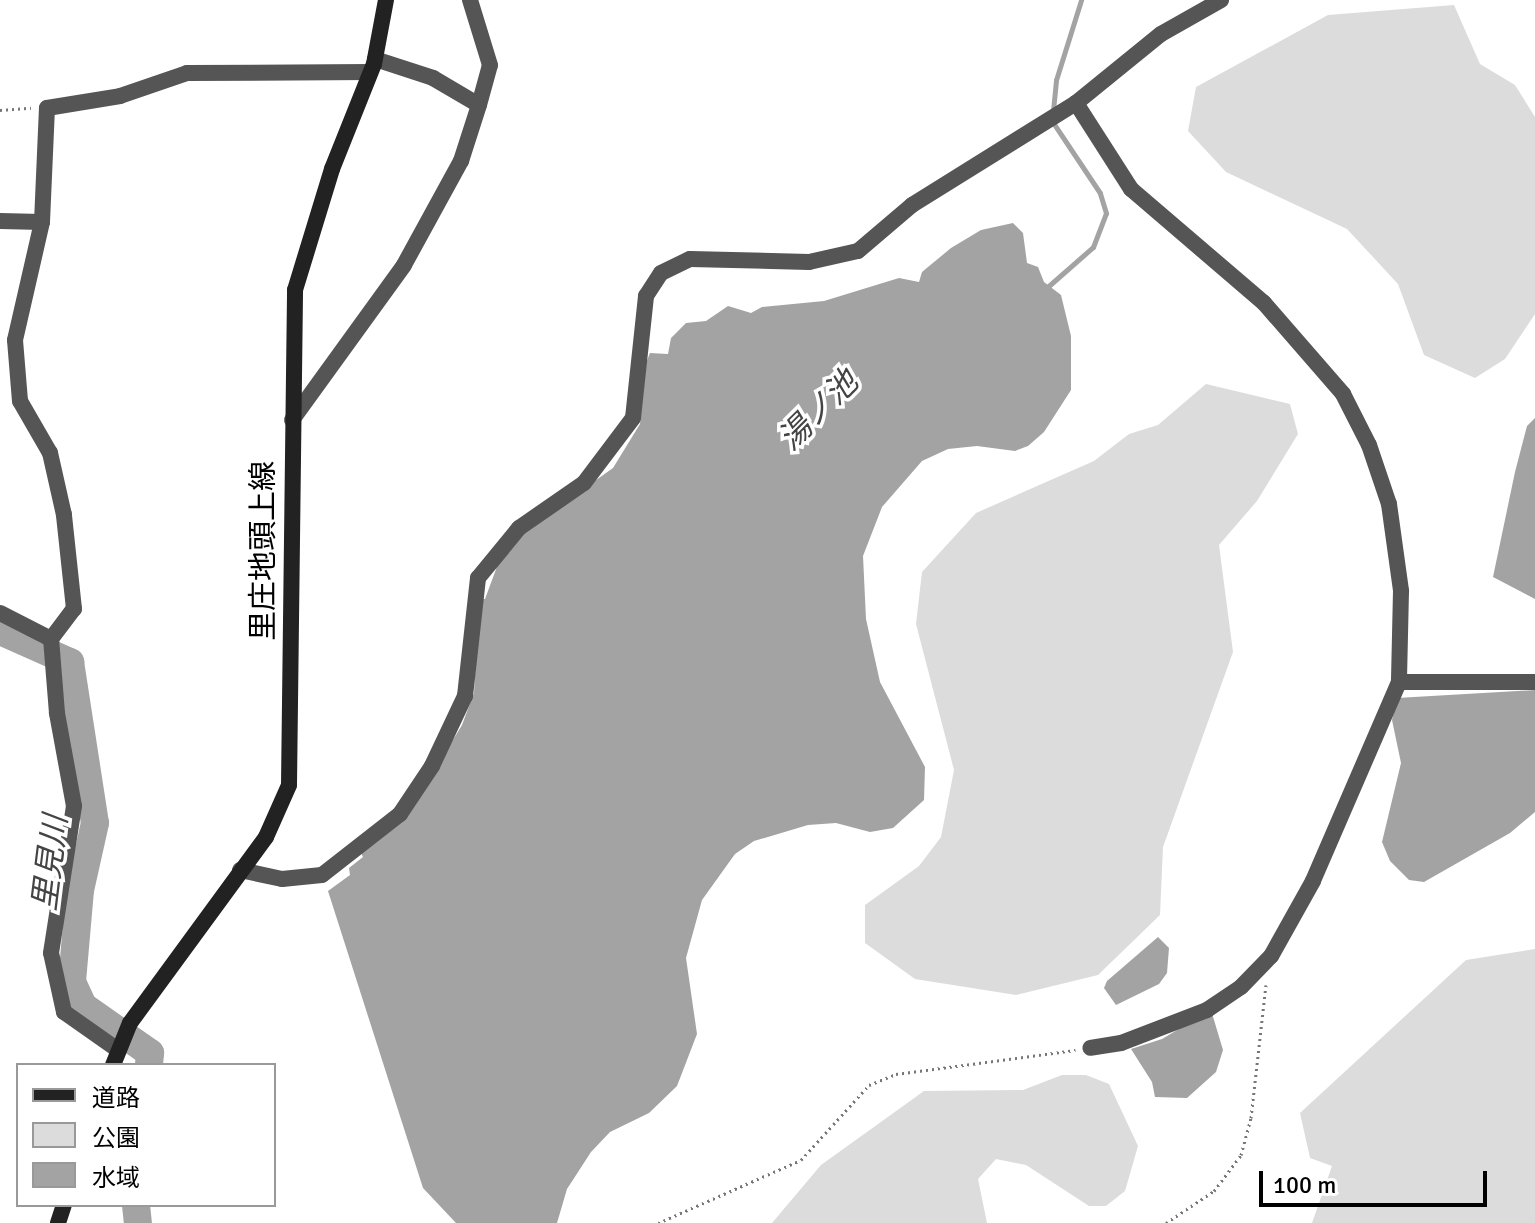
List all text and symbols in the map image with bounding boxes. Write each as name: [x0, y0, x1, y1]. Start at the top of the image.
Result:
water label: 湯ノ池: [771, 363, 867, 459]
street label: 里庄地頭上線: [246, 461, 282, 641]
water label: 里見川: [26, 813, 76, 913]
legend: [16, 1063, 276, 1207]
text: 道路: [92, 1083, 140, 1113]
text: 公園: [92, 1123, 140, 1153]
scale bar: [1263, 1155, 1491, 1205]
text: 水域: [92, 1163, 140, 1193]
text: 100 m: [1273, 1170, 1336, 1200]

